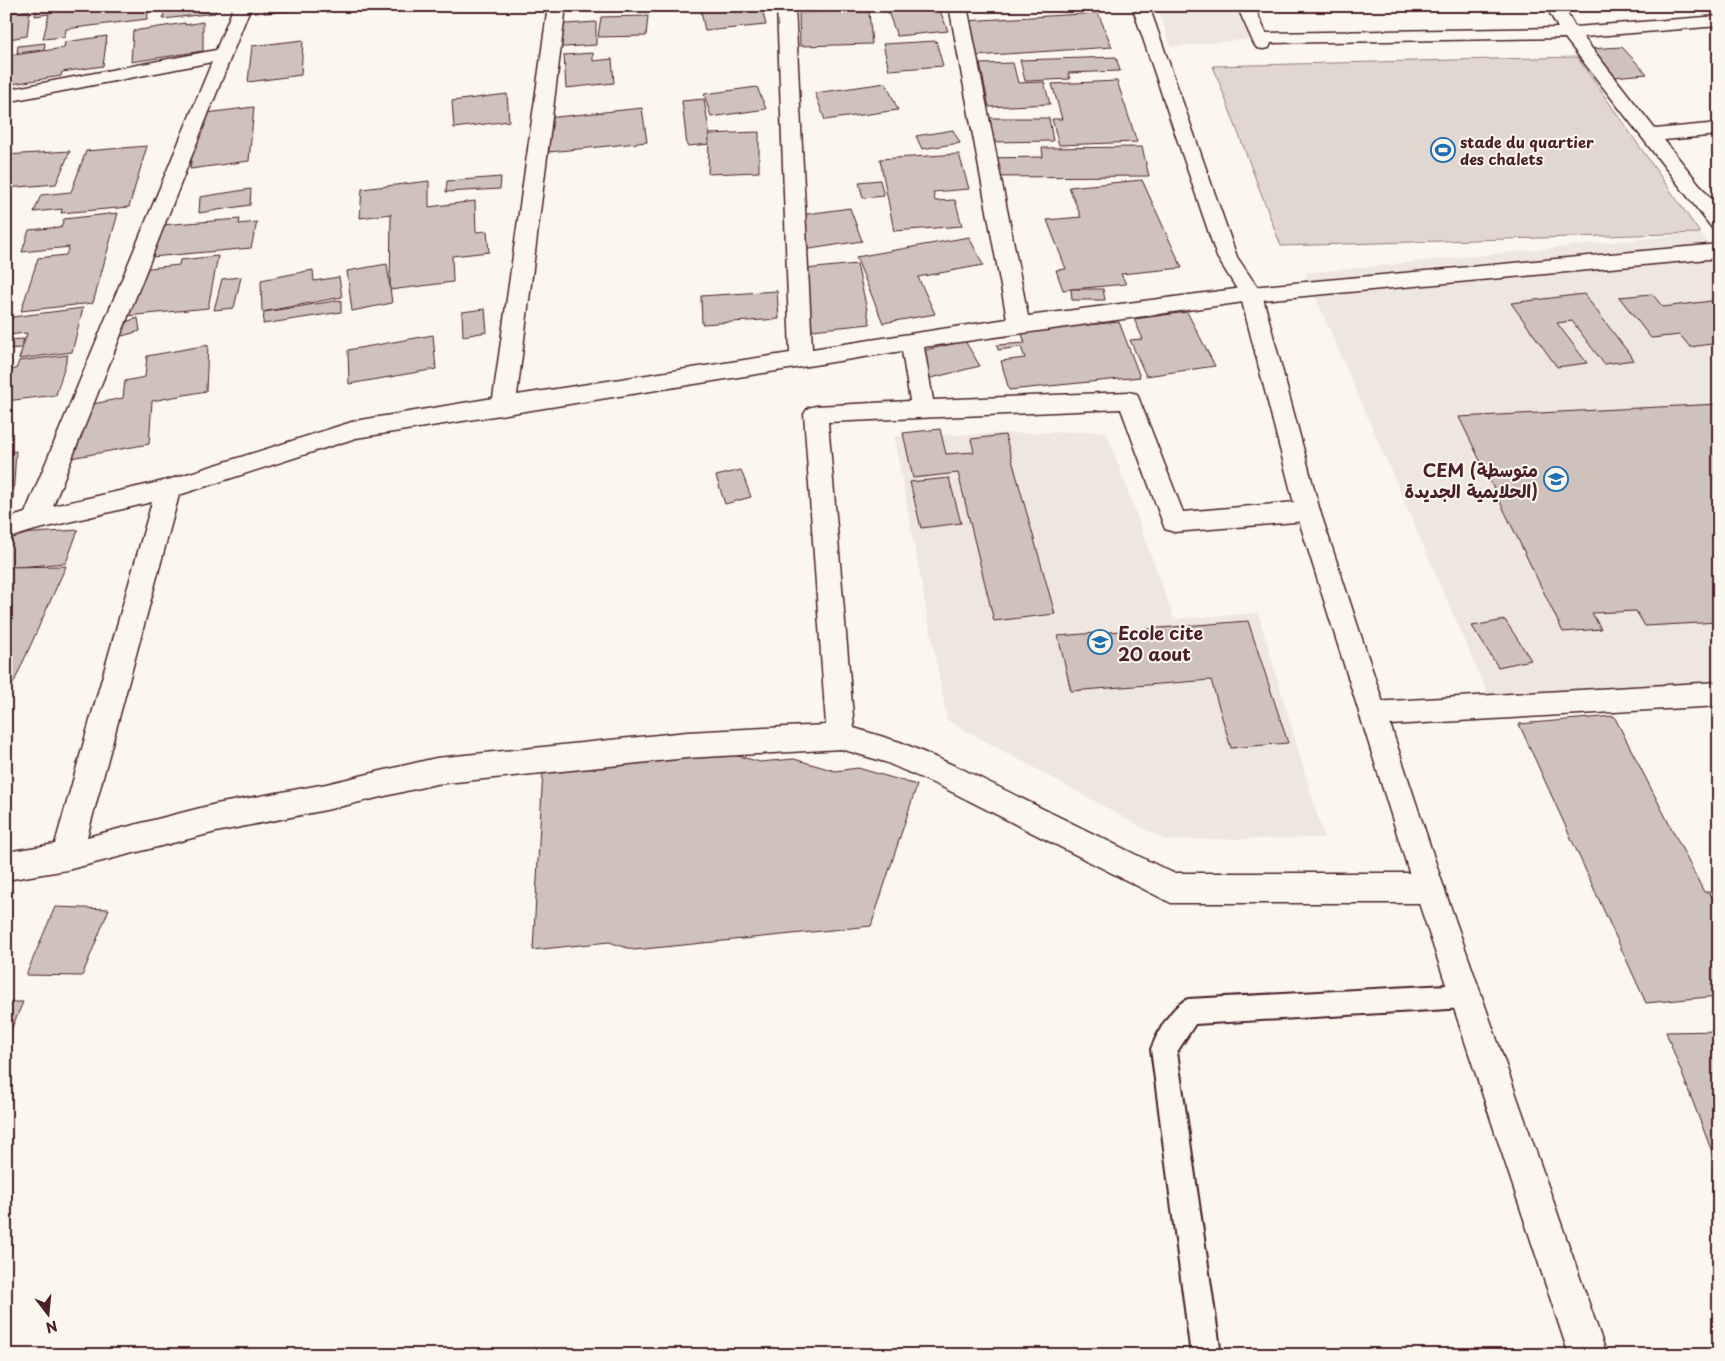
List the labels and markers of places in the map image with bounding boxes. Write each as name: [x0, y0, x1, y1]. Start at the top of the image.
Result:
place label: stade du quartier des chalets: [1460, 130, 1594, 170]
sports icon: stade du quartier des chalets: [1430, 137, 1456, 163]
place label: CEM (متوسطة الحلايمية الجديدة): [1405, 456, 1538, 504]
school or university icon: CEM (متوسطة الحلايمية الجديدة): [1543, 466, 1569, 492]
place label: Ecole cite 20 aout: [1118, 619, 1204, 667]
school or university icon: Ecole cite 20 aout: [1087, 629, 1113, 655]

